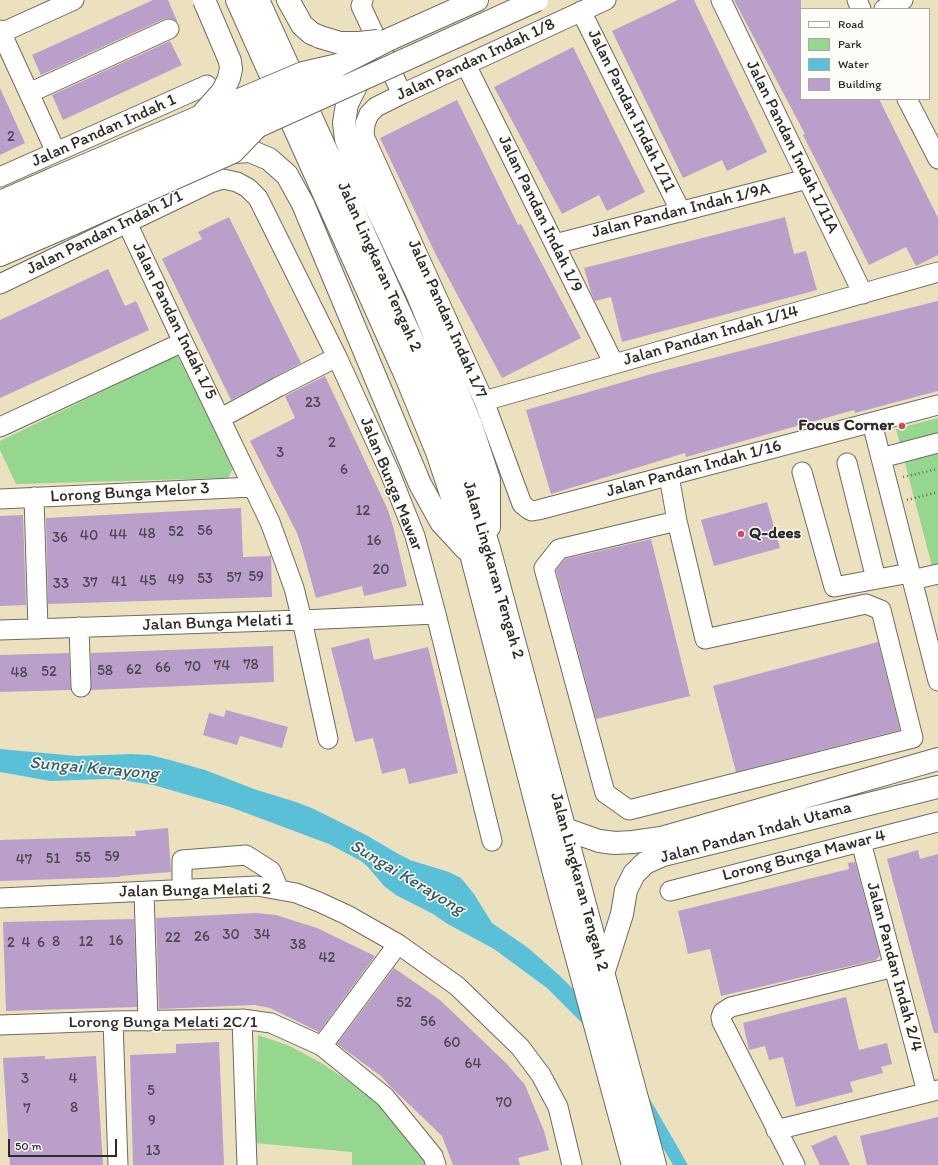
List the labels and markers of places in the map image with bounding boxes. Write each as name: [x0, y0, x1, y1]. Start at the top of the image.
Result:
place label: Focus Corner: [798, 416, 894, 436]
marker: Focus Corner: [897, 421, 907, 431]
place label: Q-dees: [749, 524, 801, 544]
marker: Q-dees: [736, 529, 746, 539]

